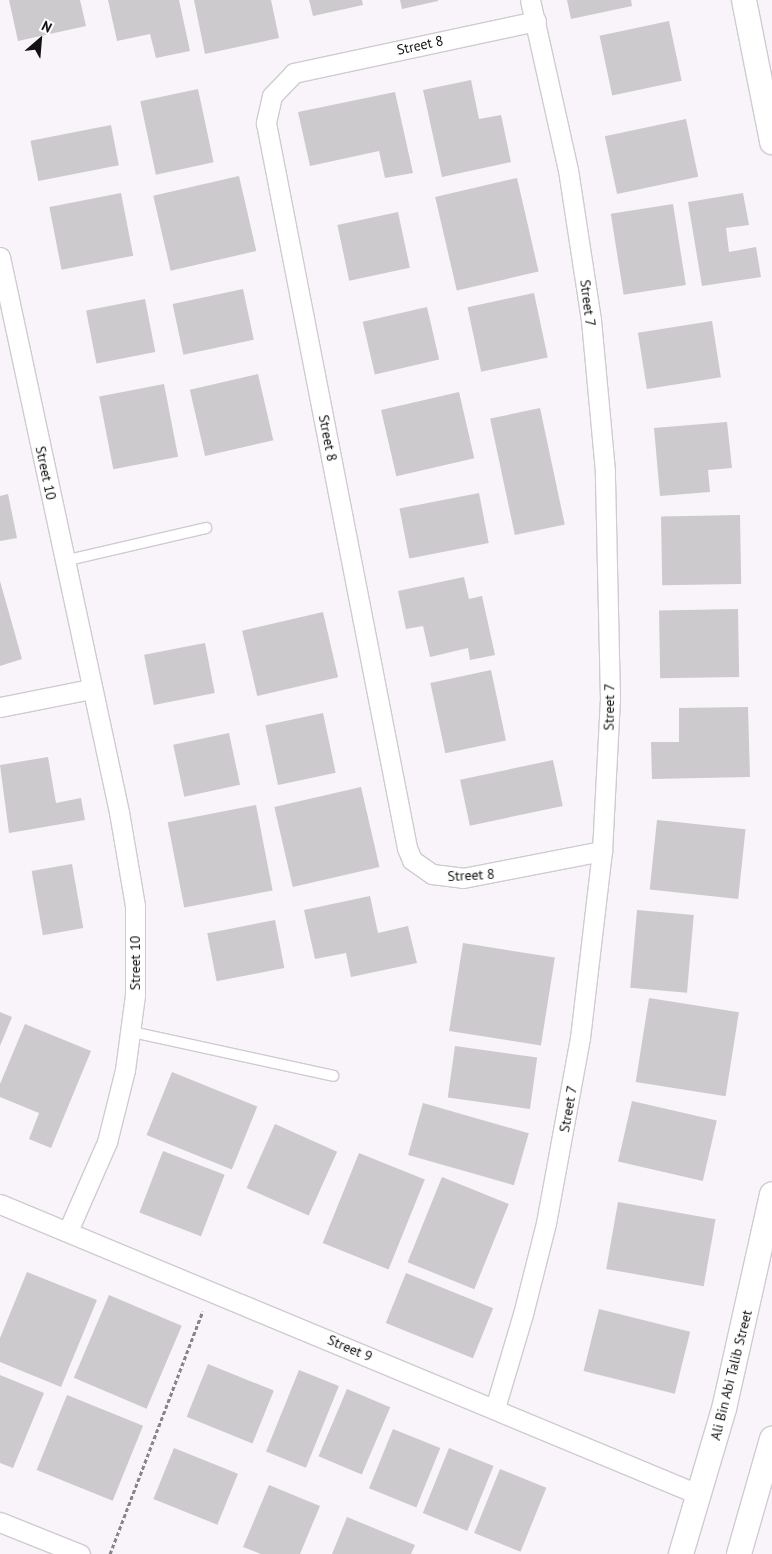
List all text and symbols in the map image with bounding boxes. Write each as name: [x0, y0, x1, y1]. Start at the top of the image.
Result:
north arrow: [15, 15, 65, 65]
text: N: [39, 17, 55, 37]
street label: Street 8: [395, 32, 445, 58]
street label: Street 7: [577, 279, 599, 327]
street label: Street 8: [315, 413, 341, 463]
street label: Street 10: [32, 444, 60, 502]
street label: Street 7: [600, 683, 618, 731]
street label: Street 8: [447, 865, 495, 885]
street label: Street 10: [127, 936, 143, 990]
street label: Street 7: [556, 1084, 580, 1134]
street label: Ali Bin Abi Talib Street: [707, 1308, 755, 1442]
street label: Street 9: [325, 1331, 375, 1365]

